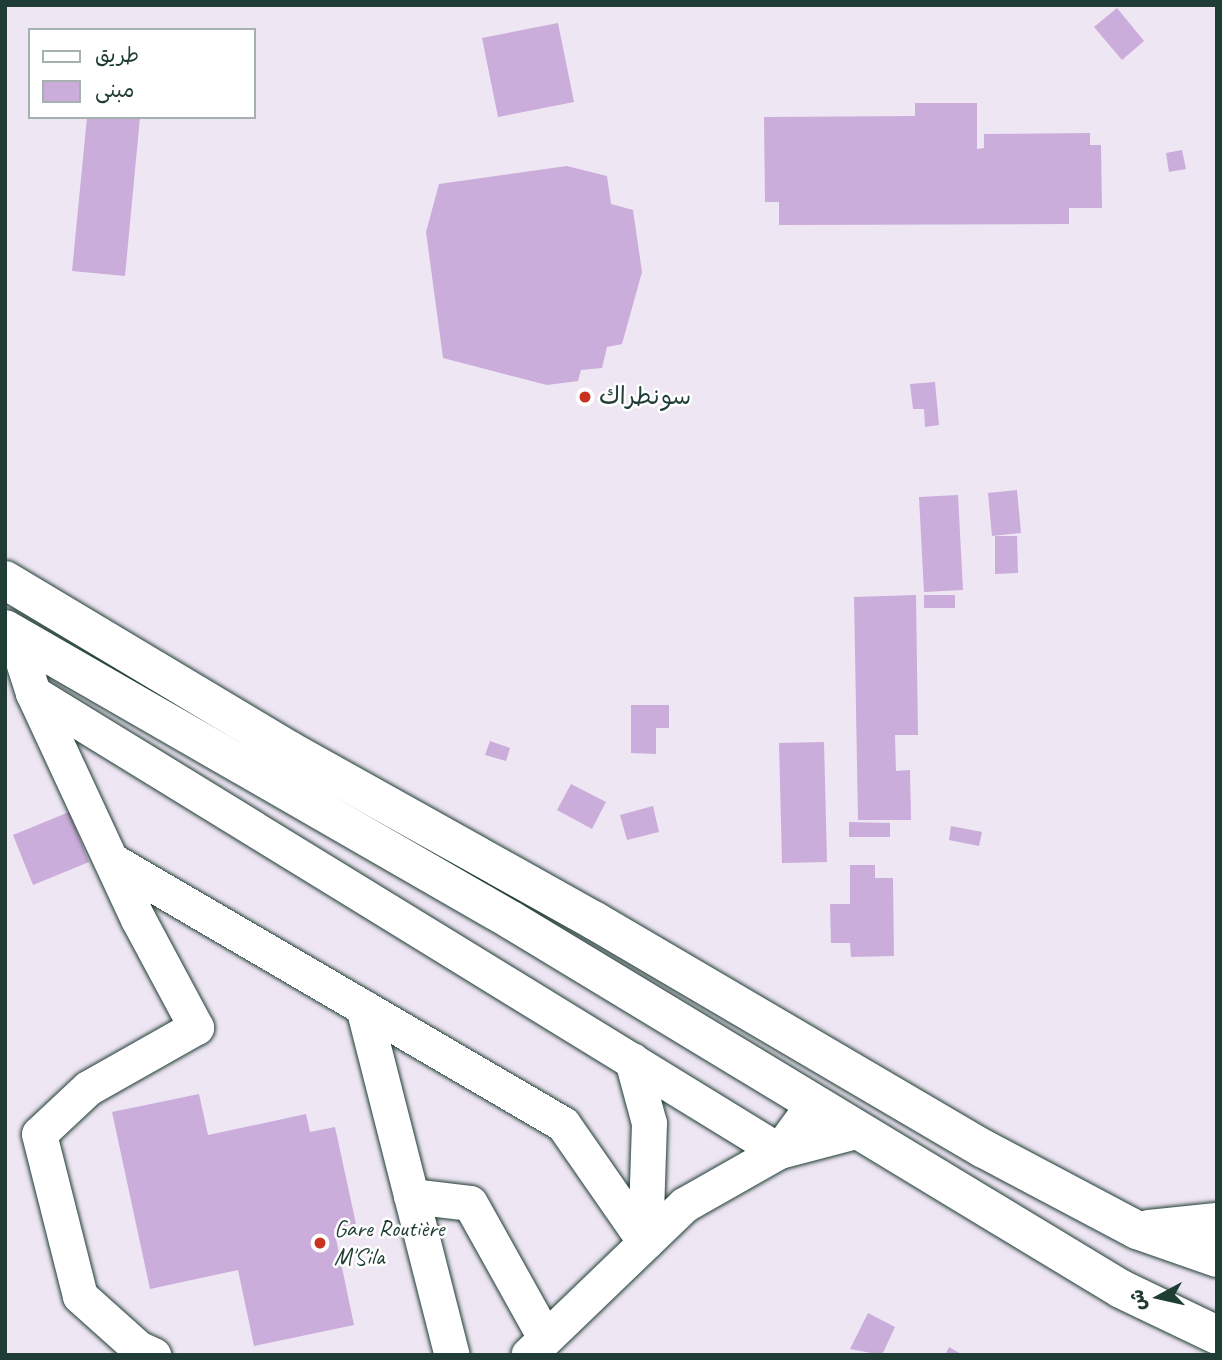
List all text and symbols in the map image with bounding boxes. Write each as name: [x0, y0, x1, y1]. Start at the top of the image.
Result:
legend: [28, 28, 256, 119]
text: طريق: [95, 42, 139, 68]
text: مبنى: [95, 77, 134, 103]
place label: سونطراك: [599, 383, 691, 411]
marker: سونطراك: [577, 389, 593, 405]
place label: Gare Routière M'Sila: [334, 1215, 445, 1271]
marker: Gare Routière M'Sila: [312, 1235, 328, 1251]
north arrow: [1124, 1262, 1194, 1332]
text: ش: [1125, 1288, 1152, 1312]

